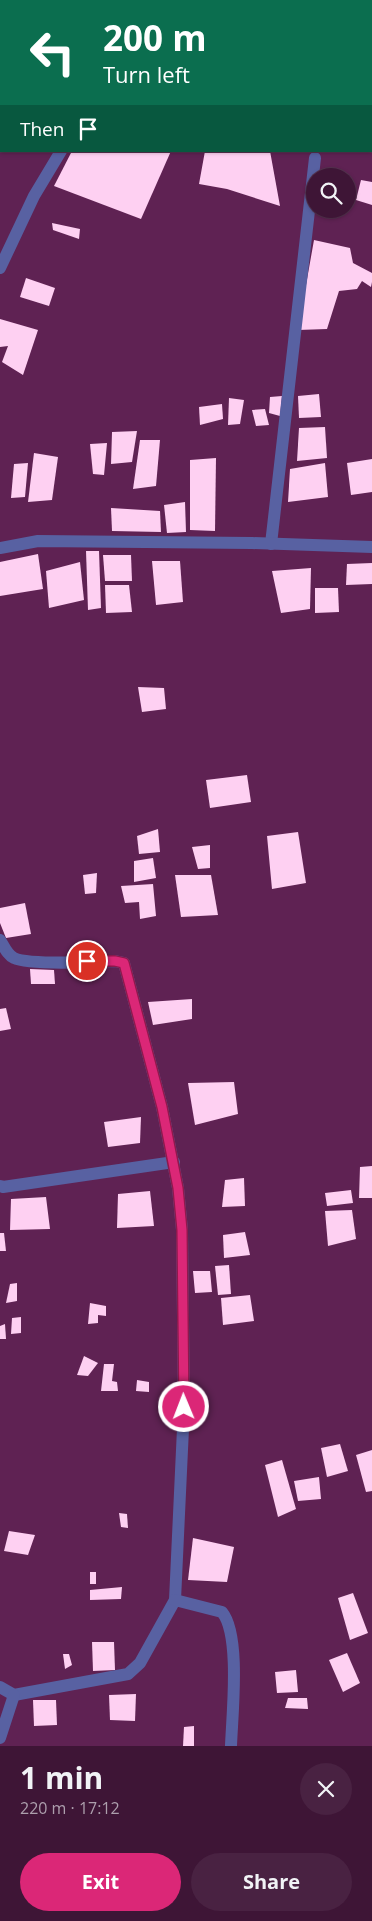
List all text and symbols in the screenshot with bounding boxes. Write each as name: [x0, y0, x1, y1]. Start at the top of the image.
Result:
text: 200 m: [103, 14, 207, 61]
icon: left: [20, 20, 85, 85]
text: Turn left: [103, 59, 190, 89]
icon: arrive: [74, 115, 102, 143]
text: Then: [20, 116, 64, 142]
map controls: [306, 168, 356, 218]
button: search: [306, 168, 356, 218]
pin: [66, 940, 108, 982]
icon: arrive: [73, 947, 101, 975]
position arrow: [157, 1380, 209, 1432]
text: 1 min: [20, 1757, 103, 1798]
button: close: [300, 1763, 352, 1815]
text: 220 m · 17:12: [20, 1797, 120, 1819]
button: Exit: [20, 1853, 181, 1911]
button: Share: [191, 1853, 352, 1911]

